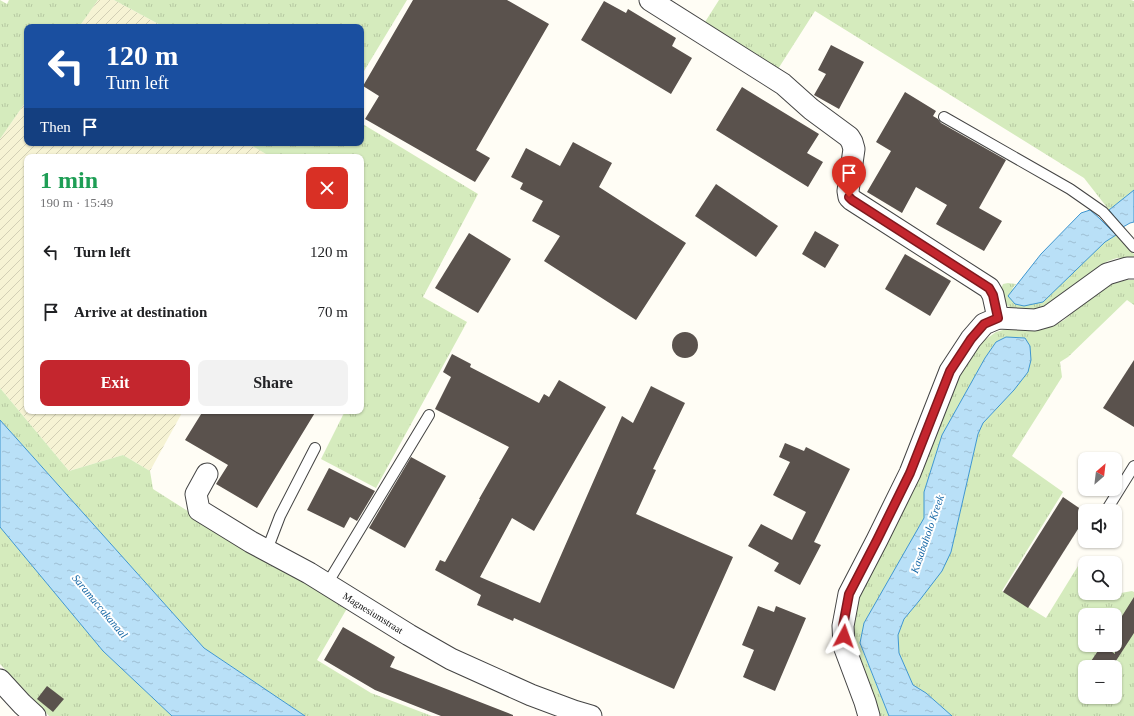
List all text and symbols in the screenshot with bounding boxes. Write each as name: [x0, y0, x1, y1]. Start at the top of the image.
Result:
icon: left: [40, 40, 92, 92]
text: 120 m: [106, 40, 178, 71]
text: Turn left: [106, 73, 169, 93]
icon: arrive: [79, 116, 101, 138]
text: Then: [40, 119, 71, 135]
pin: [832, 156, 866, 197]
icon: arrive: [838, 162, 860, 184]
text: 1 min: [40, 167, 98, 193]
button: close: [306, 167, 348, 209]
text: 190 m · 15:49: [40, 195, 113, 210]
icon: left: [40, 241, 62, 263]
text: Turn left: [74, 244, 131, 260]
text: 120 m: [310, 244, 348, 260]
icon: arrive: [40, 301, 62, 323]
text: Arrive at destination: [74, 304, 207, 320]
text: 70 m: [318, 304, 348, 320]
button: Exit: [40, 360, 190, 406]
button: Share: [198, 360, 348, 406]
north arrow: [1078, 452, 1122, 496]
map controls: [1078, 452, 1122, 704]
water label: Kasabaholo Kreek: [908, 492, 946, 576]
button: sound: [1078, 504, 1122, 548]
button: search: [1078, 556, 1122, 600]
water label: Saramaccakanaal: [70, 572, 130, 640]
street label: Magnesiumstraat: [341, 590, 405, 636]
button: +: [1078, 608, 1122, 652]
position arrow: [823, 615, 865, 657]
button: −: [1078, 660, 1122, 704]

